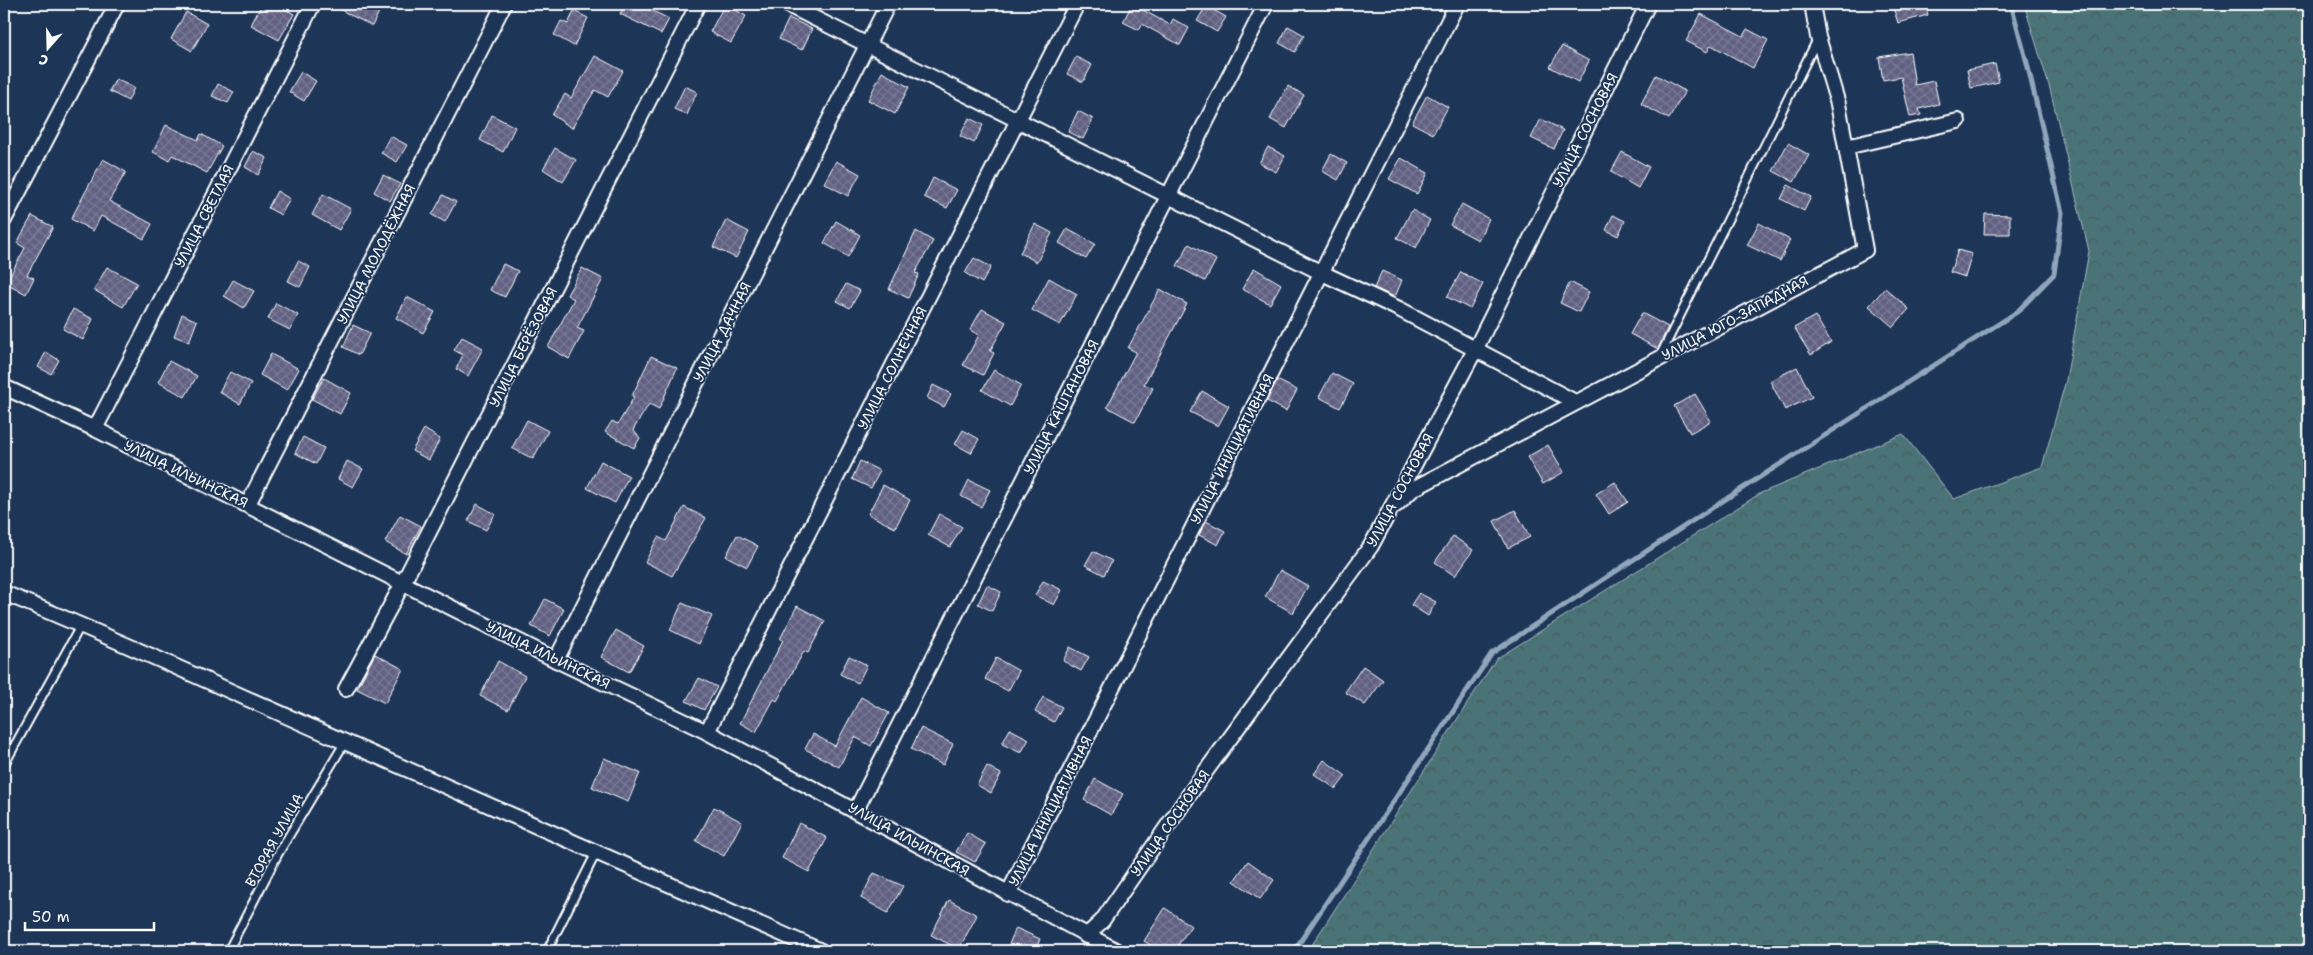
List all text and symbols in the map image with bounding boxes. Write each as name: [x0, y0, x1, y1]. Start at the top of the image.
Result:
north arrow: [22, 22, 72, 72]
text: С: [36, 50, 51, 70]
street label: УЛИЦА СОСНОВАЯ: [1548, 70, 1622, 190]
street label: УЛИЦА СВЕТЛАЯ: [170, 161, 238, 271]
street label: УЛИЦА МОЛОДЁЖНАЯ: [333, 181, 419, 327]
street label: УЛИЦА ЮГО-ЗАПАДНАЯ: [1659, 272, 1811, 364]
street label: УЛИЦА ДАЧНАЯ: [689, 279, 755, 385]
street label: УЛИЦА БЕРЁЗОВАЯ: [485, 284, 561, 410]
street label: УЛИЦА СОЛНЕЧНАЯ: [853, 303, 931, 433]
street label: УЛИЦА КАШТАНОВАЯ: [1019, 337, 1103, 477]
street label: УЛИЦА ИНИЦИАТИВНАЯ: [1186, 371, 1278, 527]
street label: УЛИЦА СОСНОВАЯ: [1362, 430, 1438, 550]
street label: УЛИЦА ИЛЬИНСКАЯ: [121, 436, 251, 512]
street label: УЛИЦА ИЛЬИНСКАЯ: [483, 617, 613, 693]
street label: УЛИЦА ИНИЦИАТИВНАЯ: [1004, 733, 1096, 889]
street label: УЛИЦА СОСНОВАЯ: [1126, 766, 1214, 880]
street label: ВТОРАЯ УЛИЦА: [241, 790, 307, 890]
street label: УЛИЦА ИЛЬИНСКАЯ: [845, 798, 973, 880]
scale bar: [25, 900, 154, 932]
text: 50 m: [32, 907, 70, 927]

